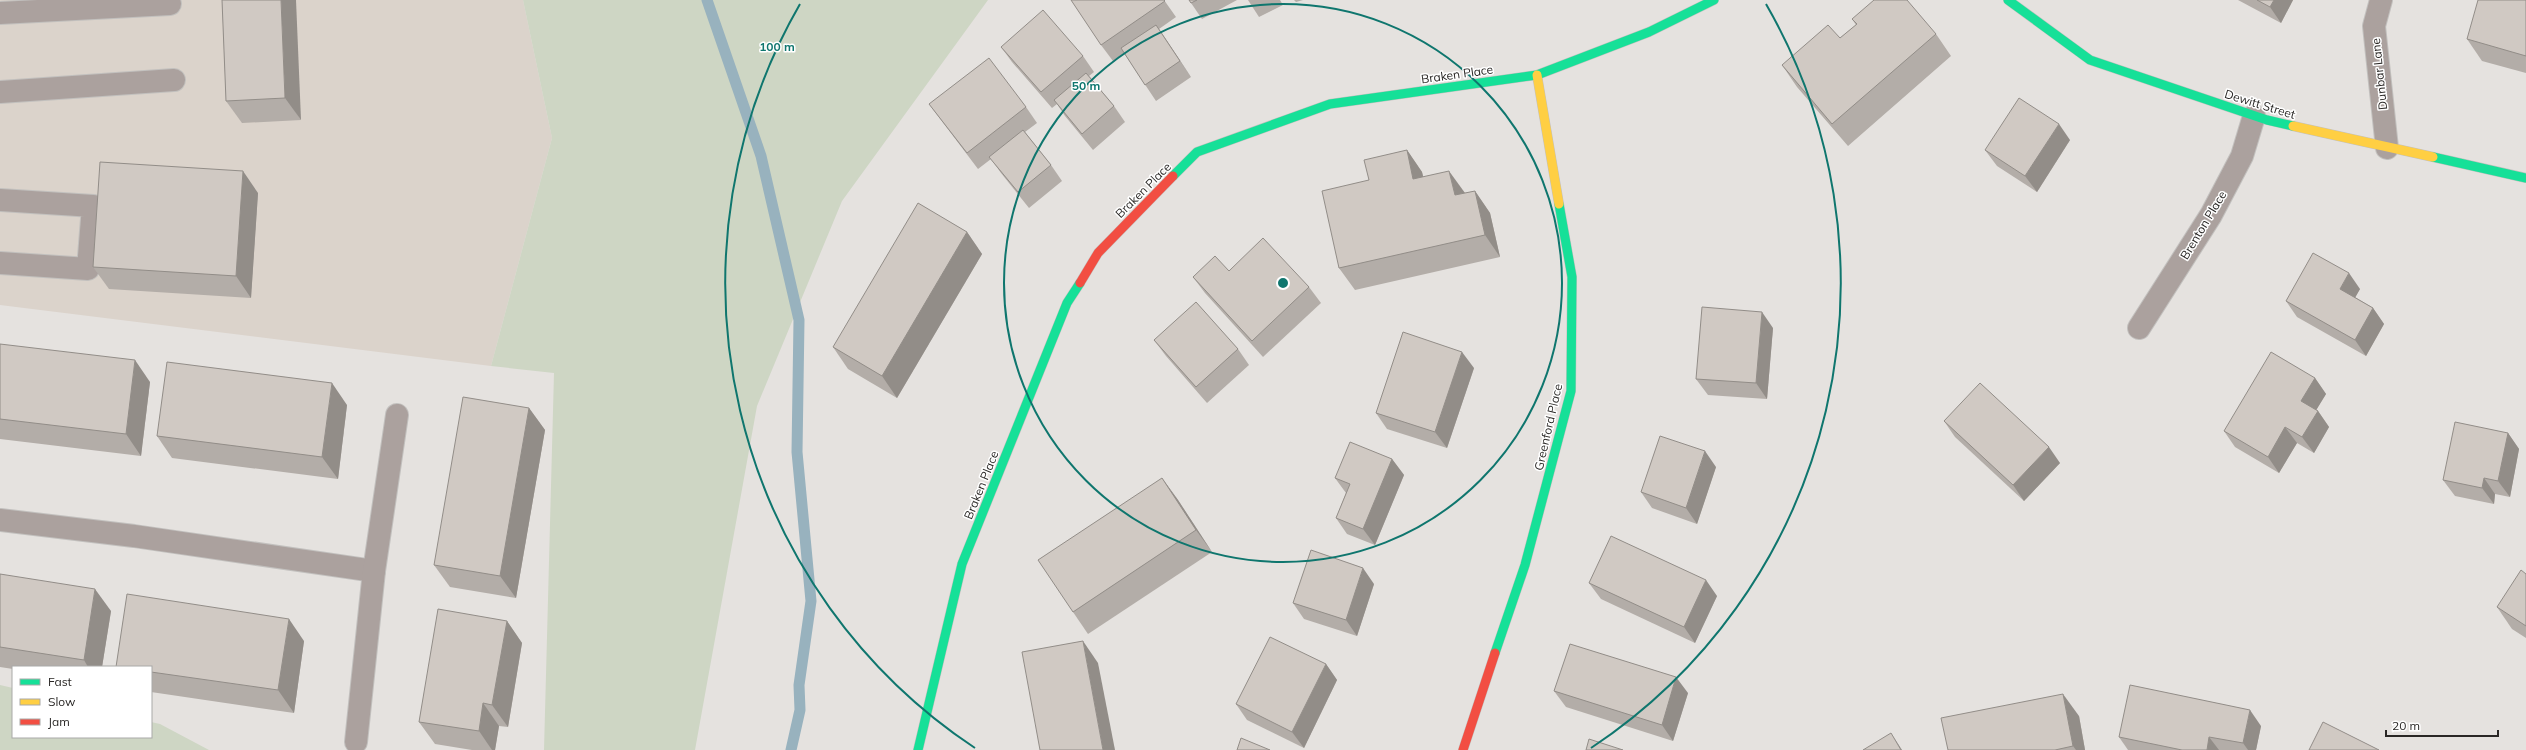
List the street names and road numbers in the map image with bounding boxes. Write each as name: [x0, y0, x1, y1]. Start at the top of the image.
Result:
street label: Dunbar Lane: [2368, 37, 2390, 111]
street label: Braken Place: [1420, 62, 1494, 86]
street label: Dewitt Street: [2223, 86, 2297, 122]
street label: Braken Place: [1112, 159, 1174, 221]
street label: Brenton Place: [2177, 188, 2229, 262]
street label: Greenford Place: [1531, 382, 1565, 472]
street label: Braken Place: [960, 449, 1002, 521]

